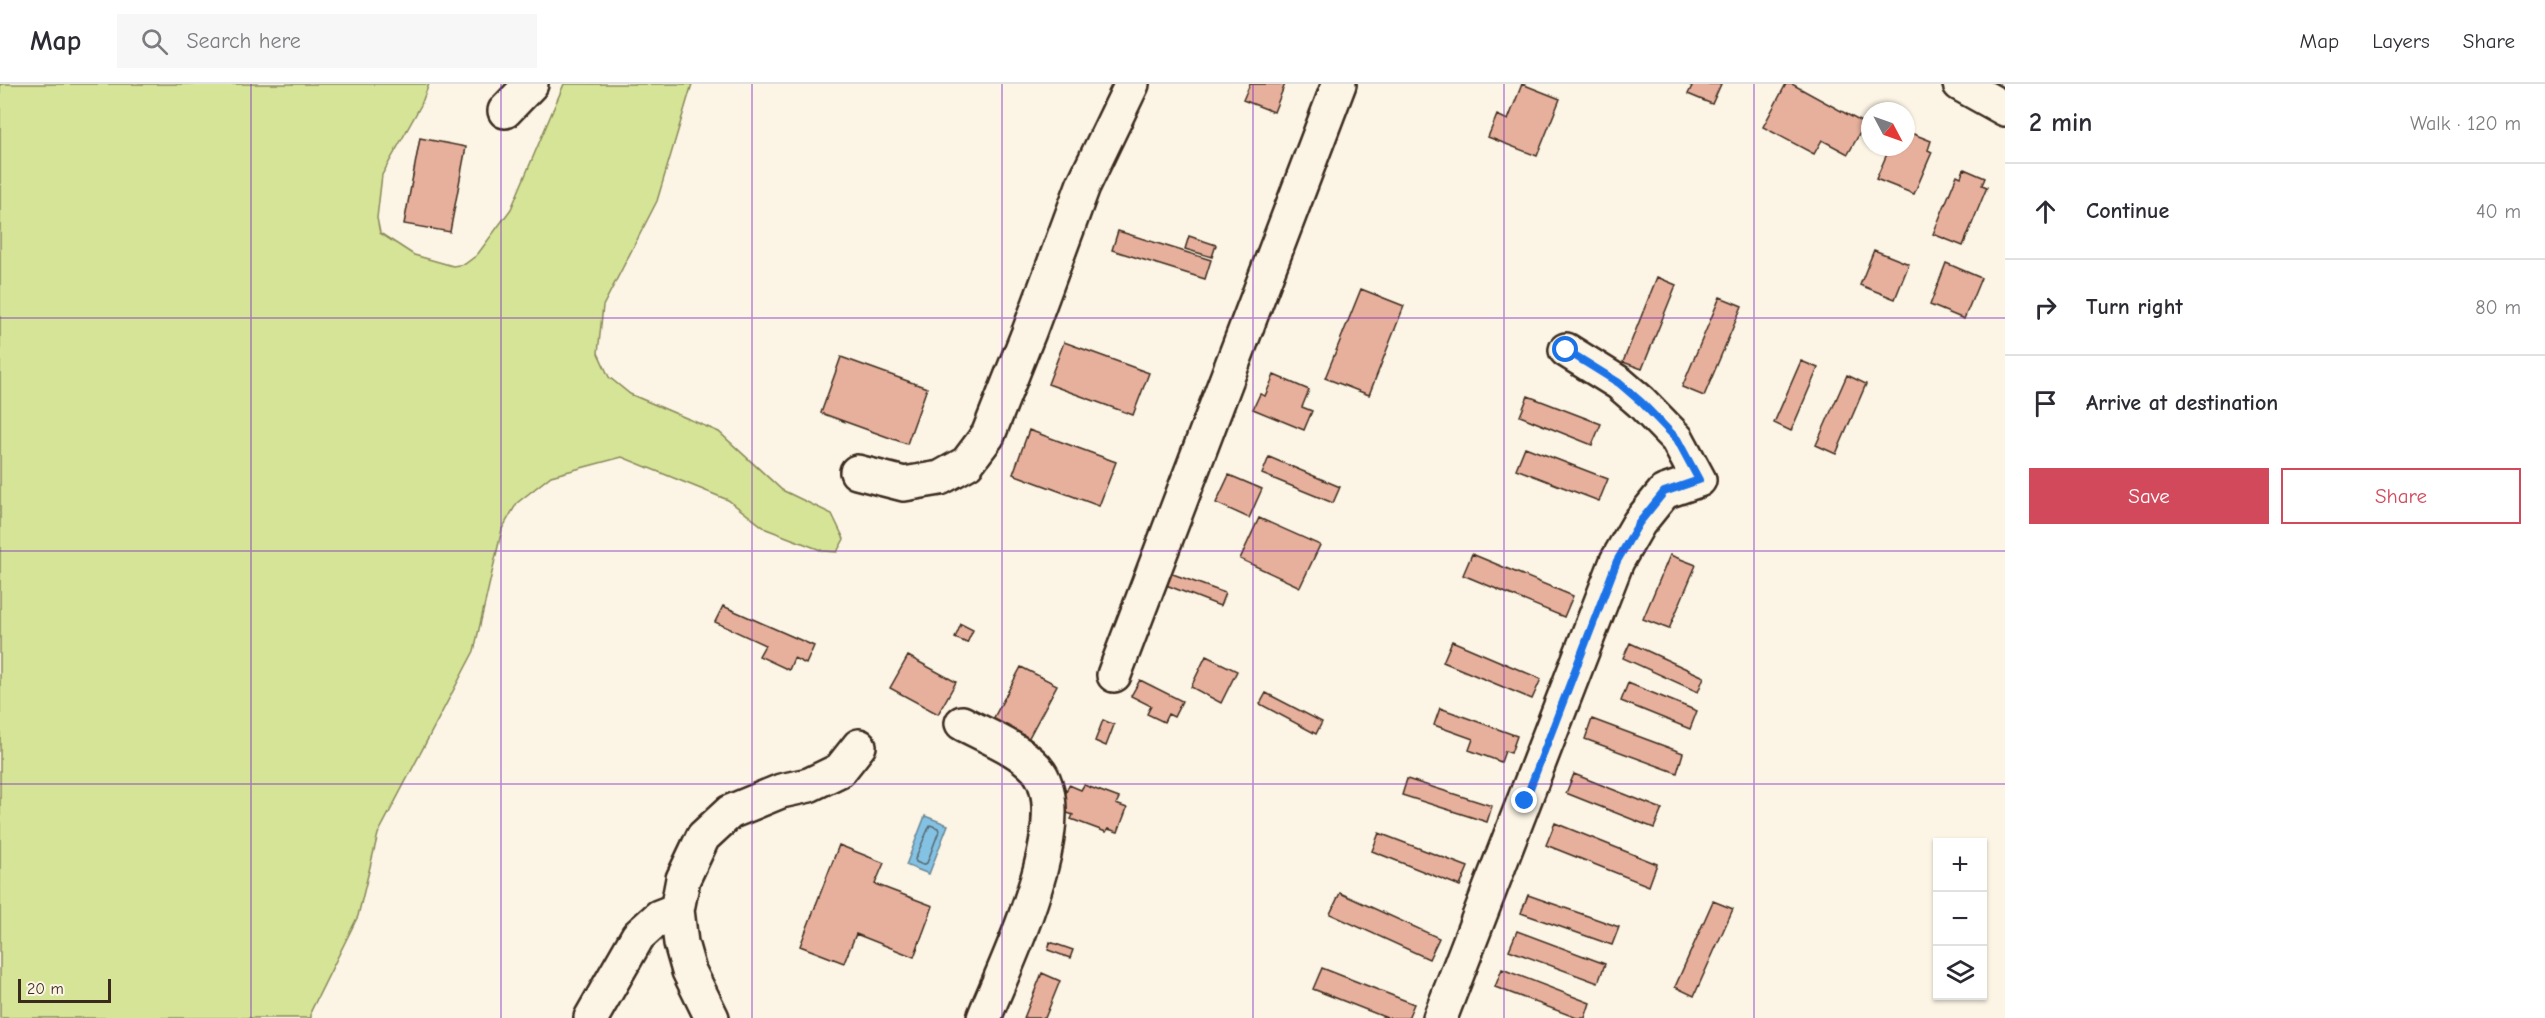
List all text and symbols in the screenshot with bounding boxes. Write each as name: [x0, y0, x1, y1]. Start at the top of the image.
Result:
search box: [117, 14, 537, 68]
text: Map: [30, 25, 81, 57]
icon: search: [138, 25, 171, 58]
text: Search here: [186, 28, 301, 54]
text: Map: [2300, 29, 2339, 53]
text: Layers: [2372, 29, 2430, 53]
text: Share: [2463, 29, 2515, 53]
north arrow: [1861, 102, 1915, 156]
text: 2 min: [2029, 108, 2092, 138]
text: Walk · 120 m: [2410, 112, 2521, 135]
icon: ahead: [2029, 195, 2062, 228]
text: Continue: [2086, 198, 2169, 224]
text: 40 m: [2476, 200, 2521, 223]
icon: right: [2029, 291, 2062, 324]
text: Turn right: [2086, 294, 2183, 320]
text: 80 m: [2475, 296, 2521, 319]
route start: [1552, 336, 1578, 362]
icon: arrive: [2029, 387, 2062, 420]
text: Arrive at destination: [2086, 390, 2278, 416]
button: Save: [2029, 468, 2269, 524]
button: Share: [2281, 468, 2521, 524]
route end: [1511, 787, 1537, 813]
map controls: [1933, 838, 1987, 1000]
button: +: [1933, 838, 1987, 892]
button: −: [1933, 892, 1987, 946]
button: layers: [1933, 946, 1987, 1000]
scale bar: [18, 976, 111, 1004]
text: 20 m: [27, 980, 64, 998]

